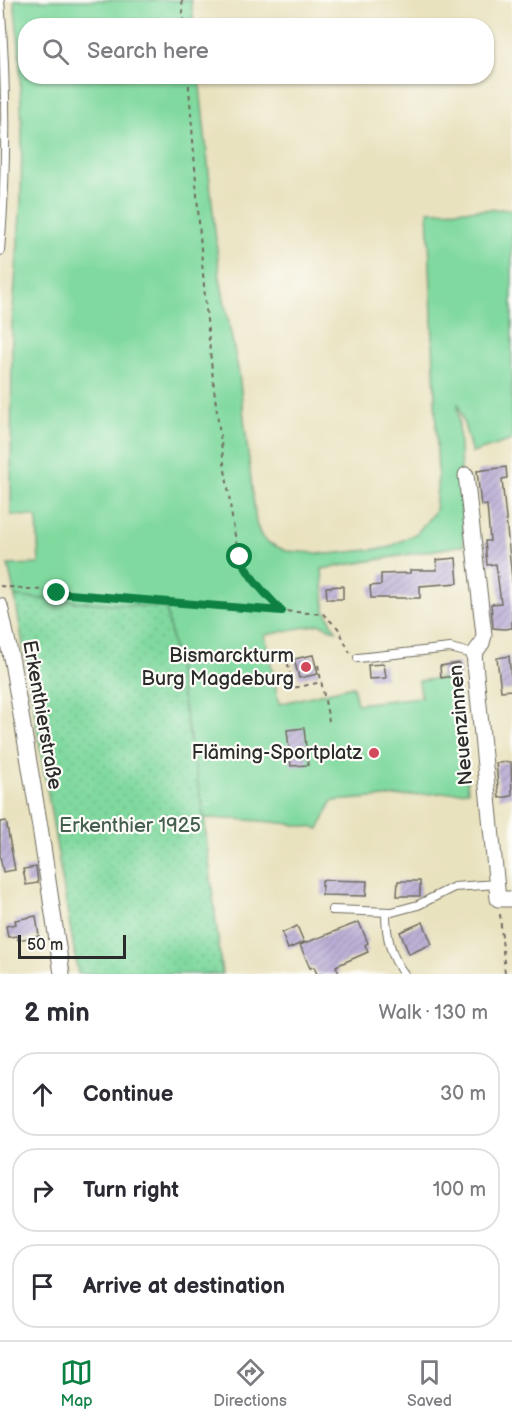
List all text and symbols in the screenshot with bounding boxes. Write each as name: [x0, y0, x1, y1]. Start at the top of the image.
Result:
search box: [18, 18, 494, 84]
icon: search: [39, 35, 72, 68]
text: Search here: [87, 38, 209, 65]
route start: [226, 543, 252, 569]
route end: [43, 579, 69, 605]
street label: Erkenthierstraße: [17, 638, 67, 792]
place label: Bismarckturm Burg Magdeburg: [141, 644, 294, 691]
marker: Bismarckturm Burg Magdeburg: [299, 660, 313, 674]
street label: Neuenzinnen: [444, 664, 478, 786]
place label: Fläming-Sportplatz: [192, 741, 362, 765]
marker: Fläming-Sportplatz: [367, 746, 381, 760]
park label: Erkenthier 1925: [59, 814, 201, 838]
scale bar: [18, 932, 126, 960]
text: 50 m: [27, 936, 63, 955]
text: 2 min: [24, 998, 90, 1029]
text: Walk · 130 m: [379, 1001, 488, 1025]
icon: ahead: [26, 1078, 59, 1111]
text: Continue: [83, 1081, 173, 1108]
text: 30 m: [440, 1082, 486, 1106]
icon: right: [26, 1174, 59, 1207]
text: Turn right: [83, 1177, 179, 1204]
text: 100 m: [433, 1178, 486, 1202]
icon: arrive: [26, 1270, 59, 1303]
text: Arrive at destination: [83, 1273, 285, 1300]
tab: Map: [60, 1356, 93, 1411]
tab: Directions: [213, 1356, 287, 1411]
tab: Saved: [407, 1356, 452, 1411]

